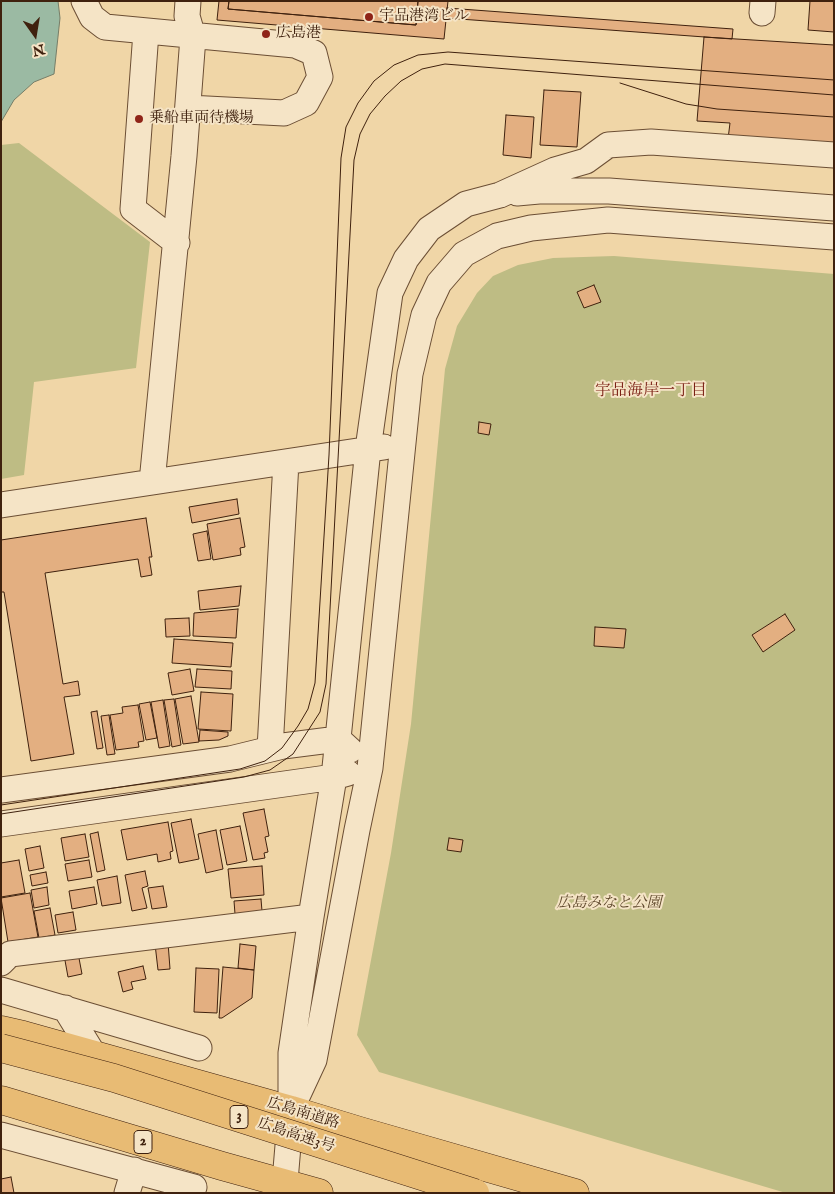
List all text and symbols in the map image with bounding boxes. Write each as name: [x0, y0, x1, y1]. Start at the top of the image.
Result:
place label: 宇品港湾ビル: [379, 8, 469, 26]
north arrow: [10, 10, 60, 60]
marker: 宇品港湾ビル: [363, 11, 375, 23]
place label: 広島港: [276, 25, 321, 43]
marker: 広島港: [260, 28, 272, 40]
text: N: [30, 39, 46, 60]
place label: 乗船車両待機場: [149, 110, 254, 128]
marker: 乗船車両待機場: [133, 113, 145, 125]
district label: 宇品海岸一丁目: [595, 382, 707, 402]
park label: 広島みなと公園: [557, 895, 661, 913]
street label: 広島南道路: [265, 1094, 341, 1134]
road number: 3: [230, 1106, 248, 1128]
street label: 広島高速3号: [255, 1115, 337, 1157]
road number: 2: [134, 1130, 152, 1154]

